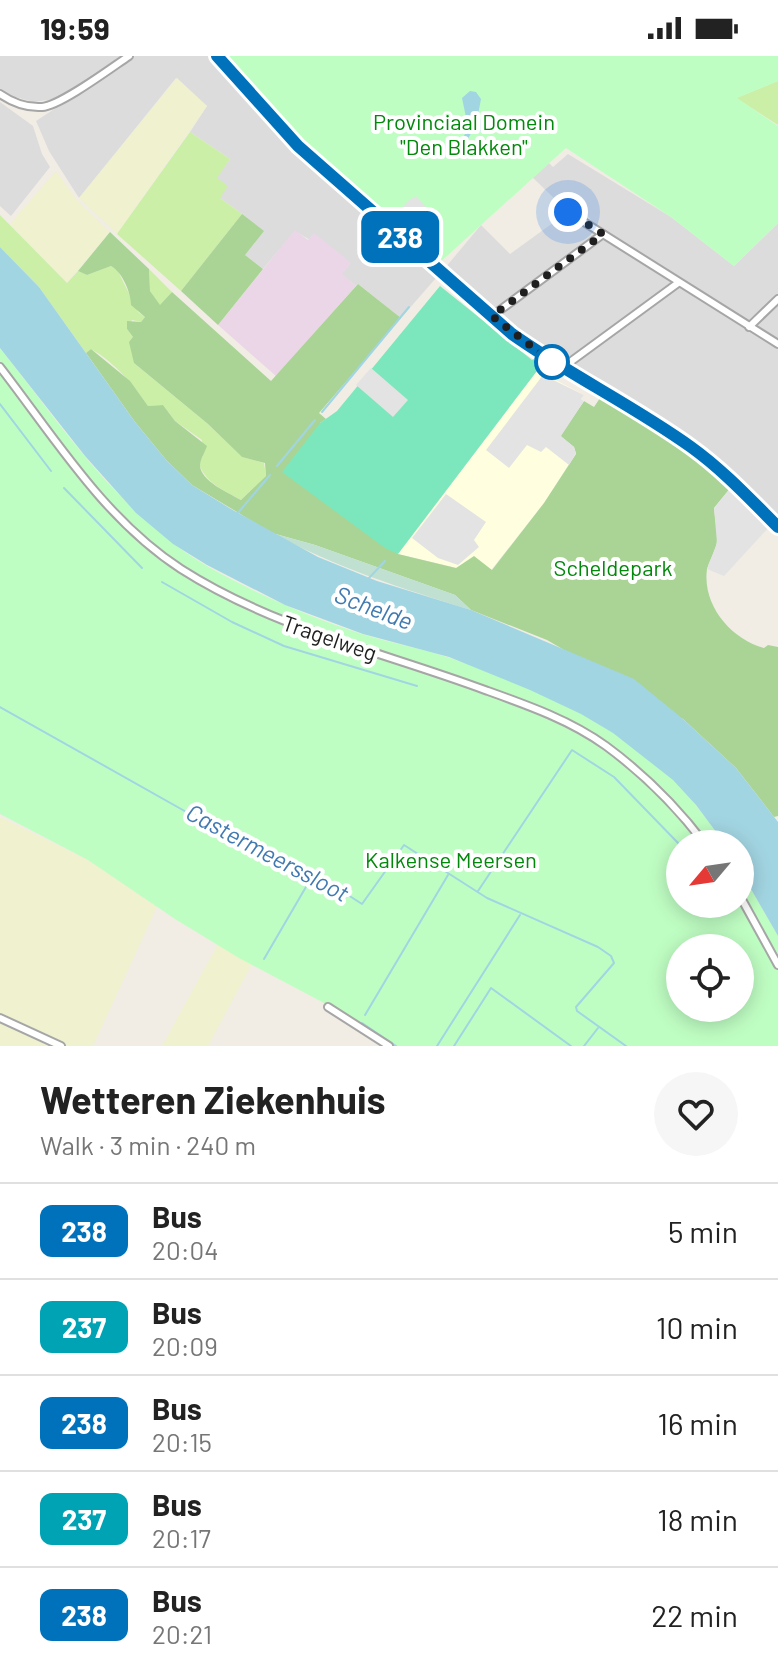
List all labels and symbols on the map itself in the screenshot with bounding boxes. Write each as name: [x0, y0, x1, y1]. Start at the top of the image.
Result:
park label: Provinciaal Domein "Den Blakken": [373, 108, 555, 159]
your location: [548, 192, 588, 232]
line badge: 238: [354, 211, 446, 263]
unlabelled marker: [535, 345, 569, 379]
park label: Scheldepark: [554, 554, 672, 580]
water label: Schelde: [331, 579, 417, 635]
street label: Tragelweg: [279, 609, 381, 665]
water label: Castermeerssloot: [182, 797, 355, 907]
north arrow: [666, 830, 754, 918]
park label: Kalkense Meersen: [365, 846, 537, 872]

